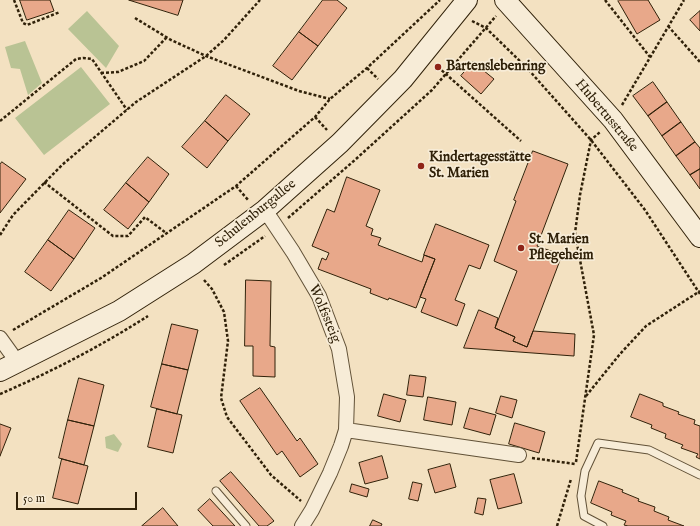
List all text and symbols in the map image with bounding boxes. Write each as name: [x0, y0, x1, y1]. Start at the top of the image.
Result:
place label: Bartenslebenring: [446, 59, 546, 75]
marker: Bartenslebenring: [433, 62, 443, 72]
street label: Hubertusstraße: [571, 76, 641, 156]
place label: Kindertagesstätte St. Marien: [429, 150, 531, 182]
marker: Kindertagesstätte St. Marien: [416, 161, 426, 171]
street label: Schulenburgallee: [212, 176, 300, 252]
place label: St. Marien Pflegeheim: [529, 232, 593, 264]
marker: St. Marien Pflegeheim: [516, 243, 526, 253]
street label: Wolfssteig: [304, 282, 344, 346]
scale bar: [18, 484, 139, 510]
text: 50 m: [23, 491, 45, 506]

